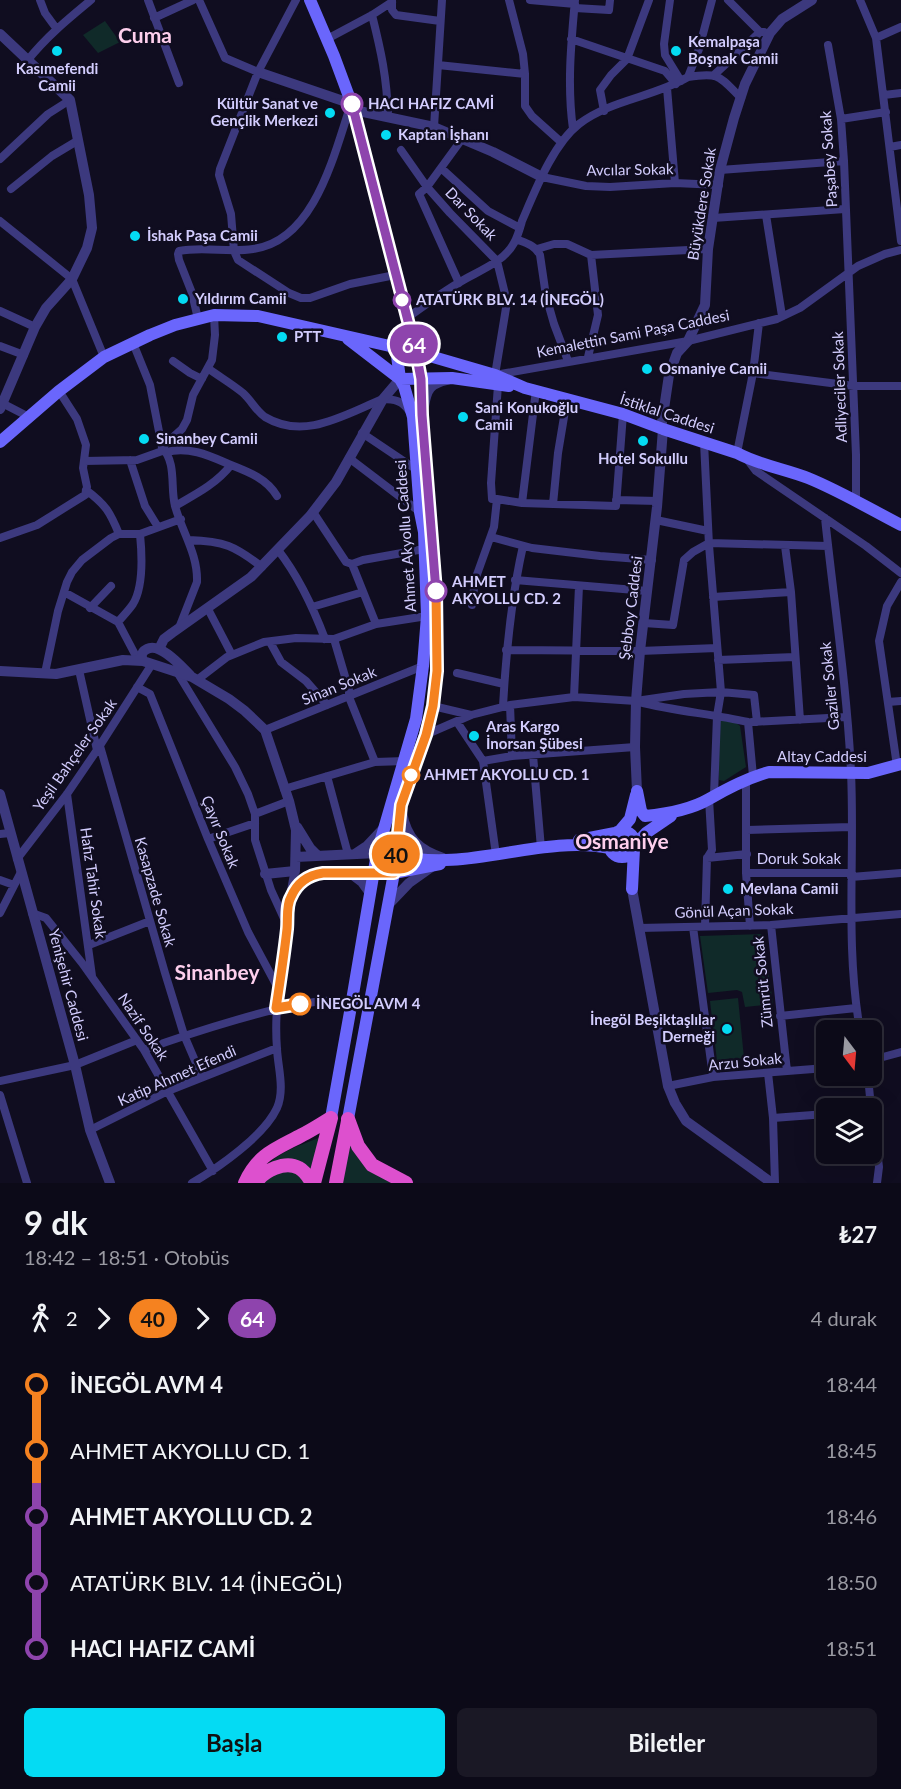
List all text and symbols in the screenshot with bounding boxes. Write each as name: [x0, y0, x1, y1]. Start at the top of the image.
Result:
district label: Cuma: [118, 22, 172, 47]
place label: Kemalpaşa Boşnak Camii: [688, 32, 779, 67]
marker: Kasımefendi Camii: [50, 44, 64, 58]
marker: Kemalpaşa Boşnak Camii: [669, 44, 683, 58]
place label: Kasımefendi Camii: [16, 59, 99, 94]
marker: HACI HAFIZ CAMİ: [341, 93, 363, 115]
place label: Kültür Sanat ve Gençlik Merkezi: [210, 94, 318, 129]
place label: HACI HAFIZ CAMİ: [368, 94, 494, 112]
marker: Kültür Sanat ve Gençlik Merkezi: [323, 106, 337, 120]
street label: Paşabey Sokak: [816, 110, 840, 208]
place label: Kaptan İşhanı: [398, 125, 489, 143]
marker: Kaptan İşhanı: [379, 128, 393, 142]
street label: Büyükdere Sokak: [683, 146, 719, 261]
street label: Avcılar Sokak: [586, 159, 674, 179]
street label: Dar Sokak: [442, 183, 502, 244]
place label: İshak Paşa Camii: [147, 226, 258, 244]
marker: İshak Paşa Camii: [128, 229, 142, 243]
place label: Yıldırım Camii: [194, 289, 287, 307]
place label: ATATÜRK BLV. 14 (İNEGÖL): [415, 290, 604, 308]
marker: ATATÜRK BLV. 14 (İNEGÖL): [393, 291, 411, 309]
marker: Yıldırım Camii: [176, 292, 190, 306]
street label: Kemalettin Sami Paşa Caddesi: [535, 305, 731, 361]
line badge: 64: [387, 324, 441, 364]
place label: PTT: [294, 327, 321, 345]
marker: PTT: [275, 330, 289, 344]
street label: Adliyeciler Sokak: [828, 331, 850, 443]
text: 64: [402, 332, 426, 357]
place label: Osmaniye Camii: [659, 359, 767, 377]
marker: Osmaniye Camii: [640, 362, 654, 376]
street label: İstiklal Caddesi: [618, 389, 717, 437]
place label: Sani Konukoğlu Camii: [475, 398, 578, 433]
marker: Sani Konukoğlu Camii: [456, 410, 470, 424]
place label: Sinanbey Camii: [156, 429, 258, 447]
marker: Sinanbey Camii: [137, 432, 151, 446]
marker: Hotel Sokullu: [636, 434, 650, 448]
place label: Hotel Sokullu: [598, 449, 688, 467]
street label: Ahmet Akyollu Caddesi: [391, 459, 419, 613]
street label: Şebboy Caddesi: [615, 555, 645, 661]
place label: AHMET AKYOLLU CD. 2: [451, 572, 561, 607]
marker: AHMET AKYOLLU CD. 2: [425, 580, 447, 602]
street label: Gaziler Sokak: [815, 641, 843, 731]
street label: Sinan Sokak: [299, 662, 379, 708]
street label: Yeşil Bahçeler Sokak: [29, 694, 120, 814]
place label: Aras Kargo İnorsan Şübesi: [485, 717, 583, 752]
marker: Aras Kargo İnorsan Şübesi: [467, 729, 481, 743]
street label: Altay Caddesi: [777, 747, 867, 765]
place label: AHMET AKYOLLU CD. 1: [423, 765, 589, 783]
marker: AHMET AKYOLLU CD. 1: [402, 766, 420, 784]
street label: Çayır Sokak: [198, 793, 244, 871]
street label: Hafız Tahir Sokak: [77, 826, 111, 940]
district label: Osmaniye: [575, 828, 669, 853]
line badge: 40: [369, 834, 423, 874]
street label: Kasapzade Sokak: [132, 835, 180, 949]
text: 40: [384, 842, 408, 867]
street label: Doruk Sokak: [757, 849, 842, 867]
place label: Mevlana Camii: [740, 879, 839, 897]
marker: Mevlana Camii: [721, 882, 735, 896]
street label: Gönül Açan Sokak: [674, 899, 794, 921]
street label: Yenişehir Caddesi: [45, 927, 93, 1043]
street label: Zümrüt Sokak: [748, 935, 776, 1029]
district label: Sinanbey: [174, 959, 260, 984]
street label: Nazif Sokak: [115, 989, 173, 1064]
marker: İNEGÖL AVM 4: [289, 993, 311, 1015]
place label: İNEGÖL AVM 4: [316, 994, 421, 1012]
place label: İnegöl Beşiktaşlılar Derneği: [590, 1010, 715, 1045]
north arrow: [816, 1020, 882, 1086]
map controls: [816, 1020, 882, 1164]
marker: İnegöl Beşiktaşlılar Derneği: [720, 1022, 734, 1036]
street label: Katip Ahmet Efendi: [115, 1041, 239, 1109]
street label: Arzu Sokak: [707, 1048, 783, 1074]
button: layers: [816, 1098, 882, 1164]
text: 9 dk: [24, 1202, 88, 1242]
text: ₺27: [839, 1221, 877, 1248]
text: 18:42 – 18:51 · Otobüs: [24, 1245, 230, 1269]
icon: walk: [24, 1302, 57, 1335]
icon: forward: [87, 1302, 120, 1335]
icon: forward: [186, 1302, 219, 1335]
text: 2: [66, 1306, 78, 1330]
text: 40: [141, 1306, 165, 1331]
text: 64: [240, 1306, 264, 1331]
text: 4 durak: [811, 1306, 877, 1330]
text: İNEGÖL AVM 4: [70, 1371, 223, 1398]
text: 18:44: [826, 1372, 877, 1396]
text: AHMET AKYOLLU CD. 1: [70, 1437, 310, 1464]
text: 18:45: [826, 1438, 877, 1462]
text: AHMET AKYOLLU CD. 2: [70, 1503, 313, 1530]
text: 18:46: [826, 1504, 877, 1528]
text: ATATÜRK BLV. 14 (İNEGÖL): [70, 1569, 342, 1596]
text: 18:50: [826, 1570, 877, 1594]
text: HACI HAFIZ CAMİ: [70, 1635, 255, 1662]
text: 18:51: [826, 1636, 877, 1660]
button: Başla: [24, 1708, 445, 1777]
button: Biletler: [457, 1708, 877, 1777]

